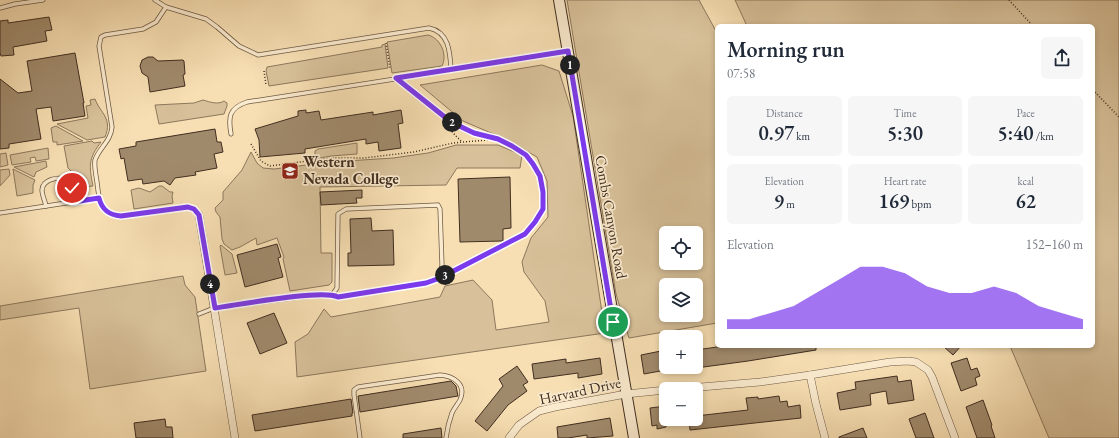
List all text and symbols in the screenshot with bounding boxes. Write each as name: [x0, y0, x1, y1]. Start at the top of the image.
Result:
text: Morning run: [727, 35, 845, 64]
button: share: [1041, 37, 1083, 79]
pin: 1: [560, 55, 580, 75]
text: 1: [567, 58, 573, 72]
text: 07:58: [727, 65, 755, 82]
text: Distance: [766, 106, 803, 120]
text: Time: [894, 106, 916, 120]
text: Pace: [1016, 106, 1035, 120]
pin: 2: [442, 112, 462, 132]
text: 2: [449, 115, 455, 129]
text: 0.97: [759, 120, 794, 146]
text: 5:30: [887, 120, 923, 146]
text: 5:40: [997, 120, 1034, 146]
text: km: [794, 129, 810, 143]
text: /km: [1034, 129, 1054, 143]
place label: Western Nevada College: [303, 152, 399, 188]
street label: Combs Canyon Road: [591, 154, 632, 281]
school or university icon: Western Nevada College: [280, 161, 300, 181]
pin: [55, 171, 89, 205]
text: Elevation: [765, 174, 804, 188]
text: Heart rate: [884, 174, 926, 188]
text: kcal: [1017, 174, 1034, 188]
icon: check: [61, 177, 83, 199]
text: 9: [774, 188, 784, 214]
text: 169: [879, 188, 909, 214]
text: 62: [1015, 188, 1036, 214]
text: m: [784, 197, 795, 211]
text: bpm: [909, 197, 931, 211]
map controls: [659, 226, 703, 426]
button: locate: [659, 226, 703, 270]
text: Elevation: [727, 236, 774, 253]
text: 152–160 m: [1026, 236, 1083, 253]
pin: 3: [435, 265, 455, 285]
text: 3: [442, 268, 448, 282]
pin: 4: [200, 274, 220, 294]
text: 4: [207, 277, 213, 291]
button: layers: [659, 278, 703, 322]
pin: [596, 305, 630, 339]
icon: arrive: [602, 311, 624, 333]
button: +: [659, 330, 703, 374]
street label: Harvard Drive: [537, 373, 623, 408]
button: −: [659, 382, 703, 426]

